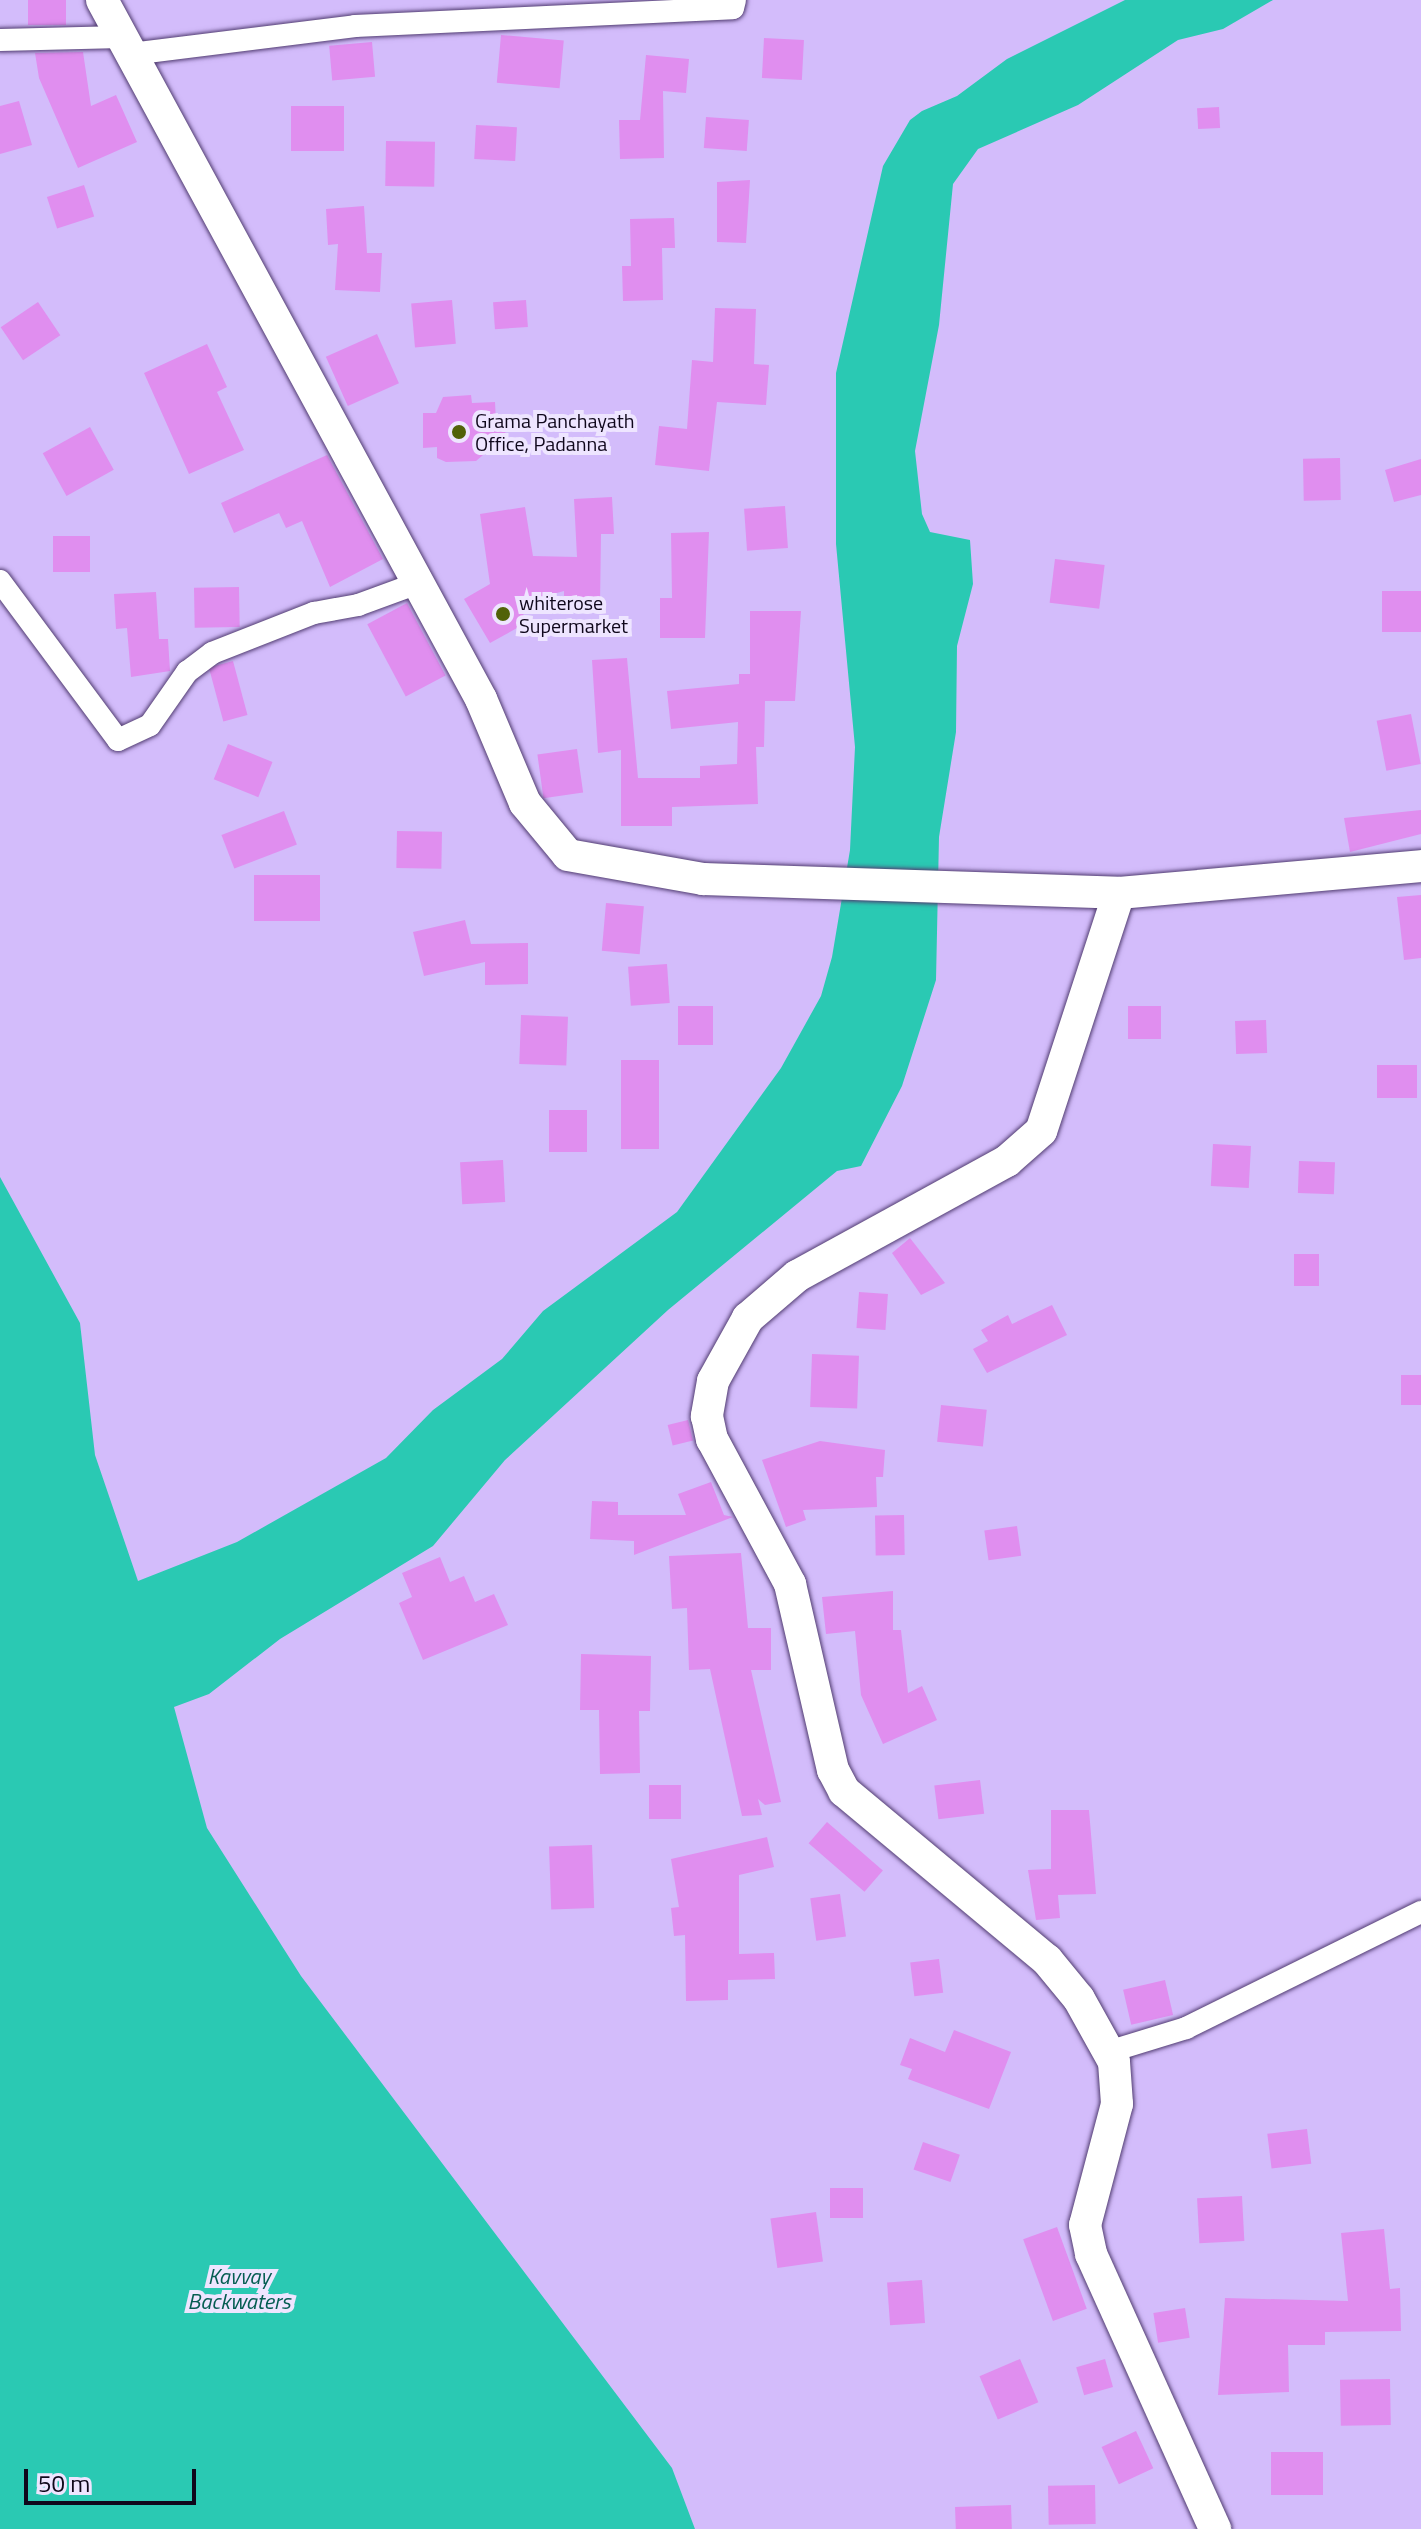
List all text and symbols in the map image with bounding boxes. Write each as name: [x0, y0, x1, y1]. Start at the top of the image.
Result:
place label: Grama Panchayath Office, Padanna: [475, 408, 635, 455]
marker: Grama Panchayath Office, Padanna: [450, 423, 468, 441]
place label: whiterose Supermarket: [519, 590, 628, 637]
marker: whiterose Supermarket: [494, 605, 512, 623]
water label: Kavvay Backwaters: [188, 2263, 290, 2314]
scale bar: [28, 2453, 200, 2503]
text: 50 m: [38, 2465, 90, 2501]

